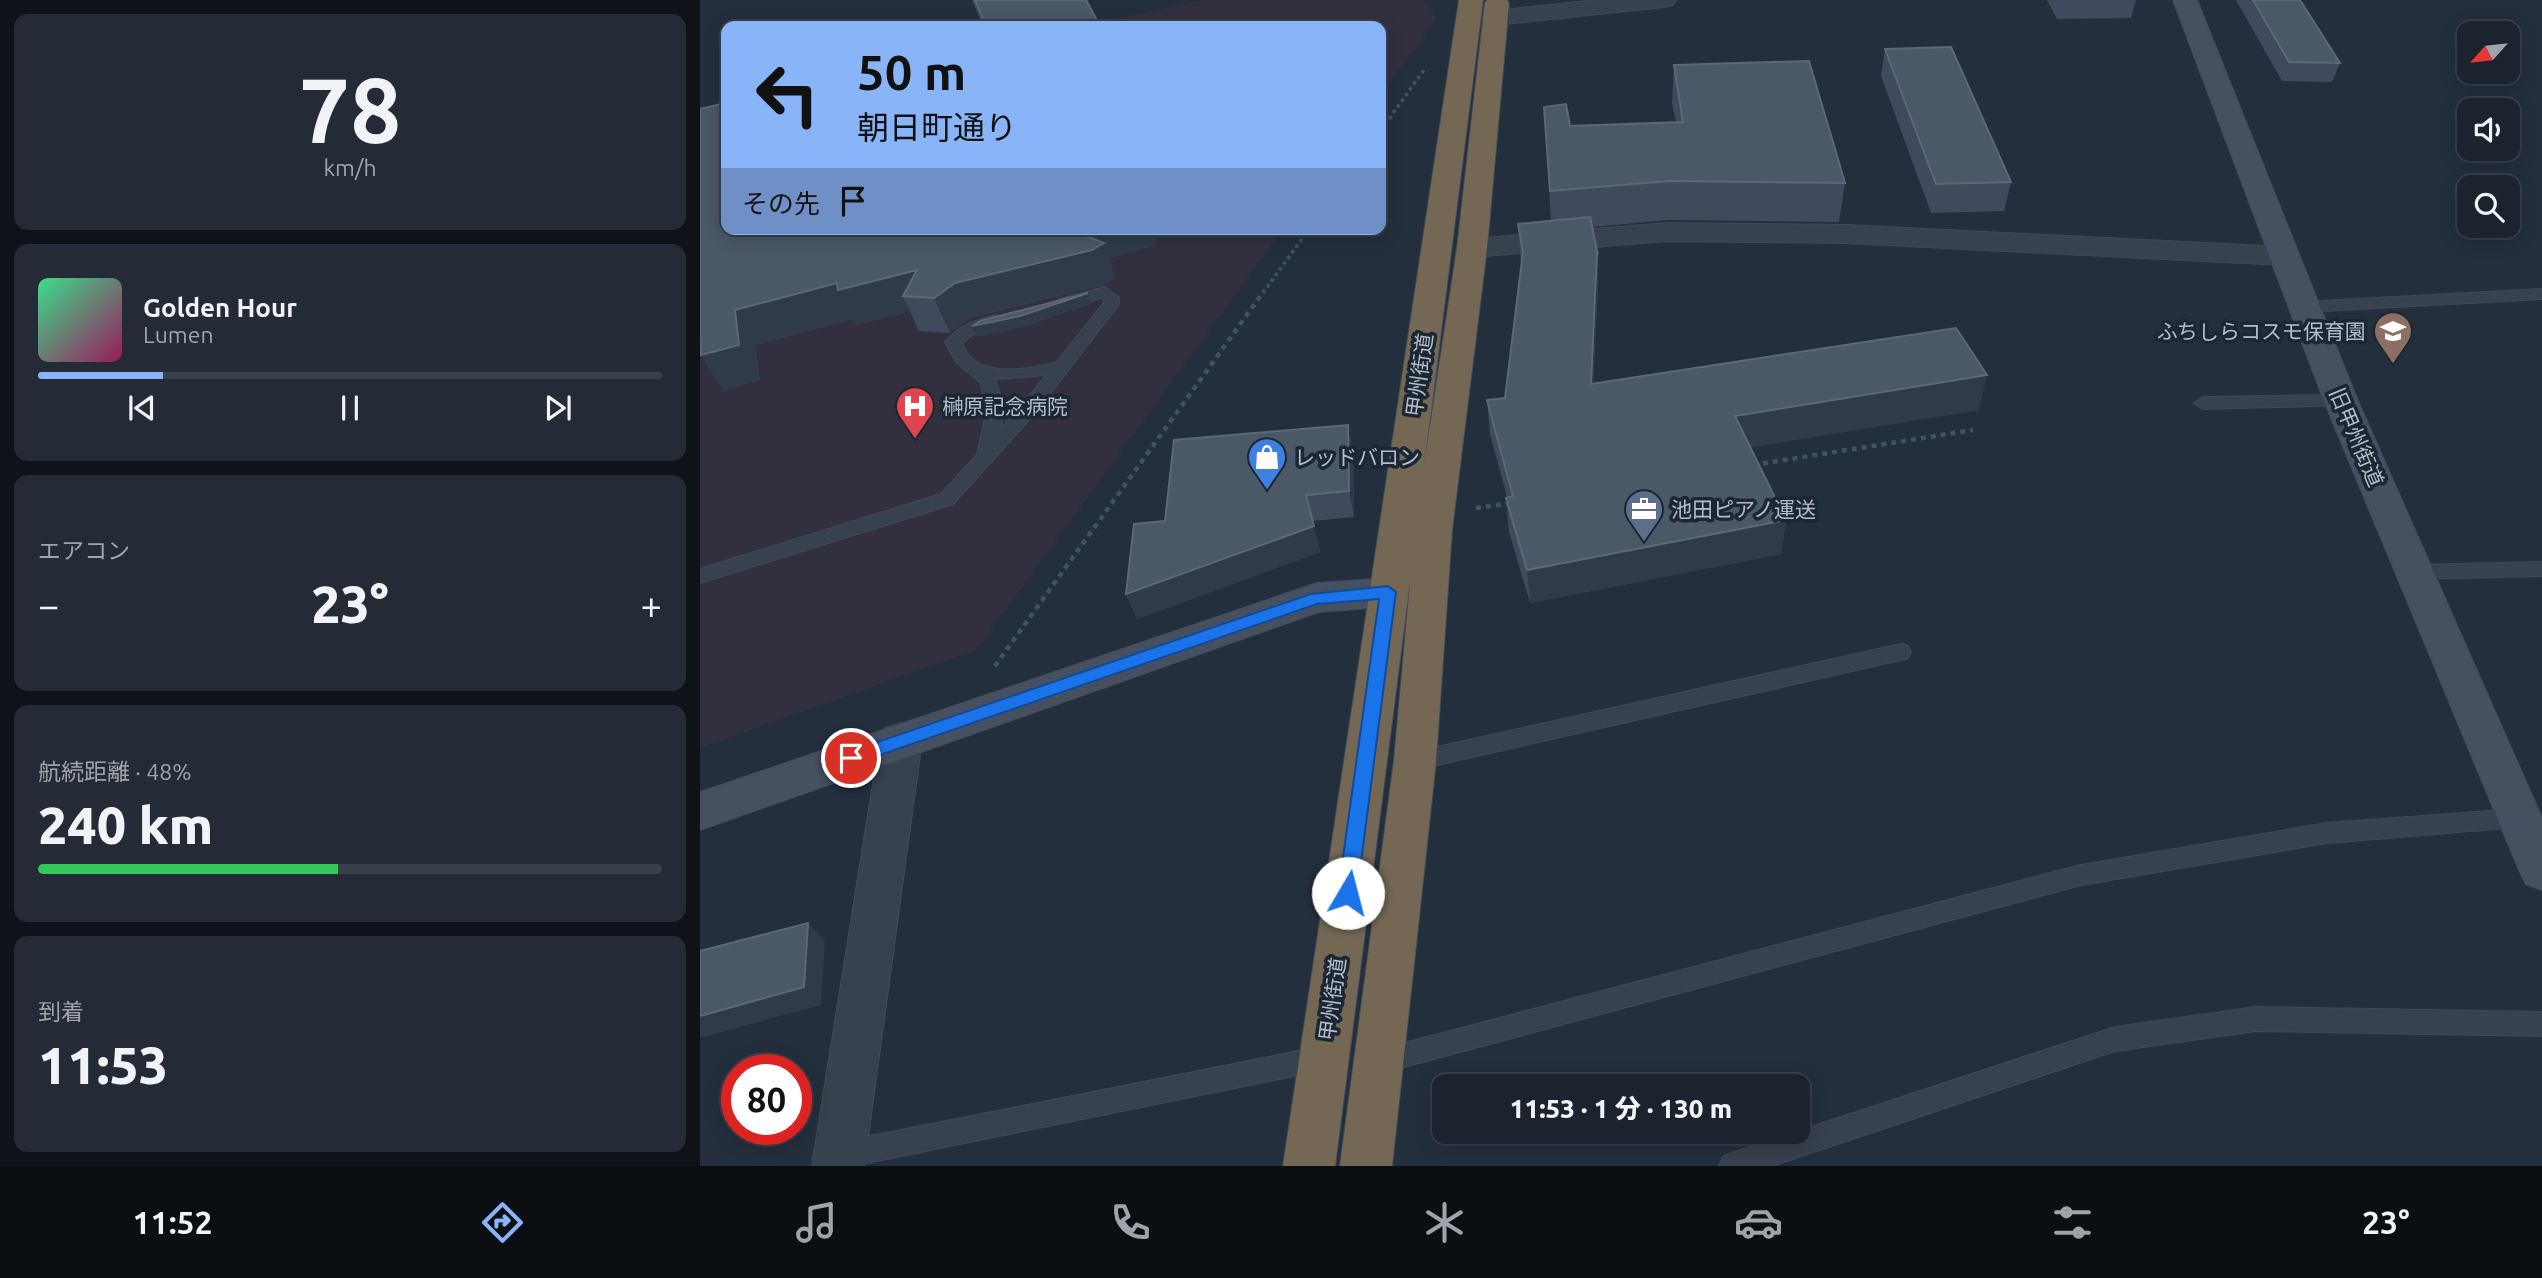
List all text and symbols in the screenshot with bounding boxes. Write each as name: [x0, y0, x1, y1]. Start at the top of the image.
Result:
north arrow: [2457, 21, 2520, 84]
map controls: [2457, 21, 2520, 238]
text: 50 m: [857, 44, 966, 99]
icon: left: [742, 49, 833, 140]
text: 78: [299, 58, 401, 160]
button: sound: [2457, 98, 2520, 161]
text: 朝日町通り: [857, 109, 1017, 145]
text: km/h: [323, 155, 377, 180]
button: search: [2457, 175, 2520, 238]
icon: arrive: [834, 182, 872, 220]
text: その先: [742, 189, 820, 218]
text: Golden Hour: [143, 293, 297, 322]
school or university icon: ふちしらコスモ保育園: [2372, 310, 2414, 365]
place label: ふちしらコスモ保育園: [2157, 319, 2366, 343]
text: Lumen: [143, 322, 214, 347]
street label: 甲州街道: [1401, 332, 1437, 418]
street label: 旧甲州街道: [2325, 384, 2389, 490]
hospital icon: 榊原記念病院: [894, 385, 936, 440]
icon: previous: [123, 389, 161, 427]
icon: pause: [331, 389, 369, 427]
icon: next: [539, 389, 577, 427]
place label: 榊原記念病院: [942, 394, 1068, 418]
shop icon: レッドバロン: [1246, 436, 1288, 491]
place label: レッドバロン: [1294, 445, 1420, 469]
office icon: 池田ピアノ運送: [1623, 488, 1665, 543]
place label: 池田ピアノ運送: [1671, 497, 1816, 521]
text: エアコン: [38, 538, 130, 563]
text: 23°: [311, 575, 389, 633]
text: −: [38, 584, 59, 626]
text: +: [641, 584, 662, 626]
pin: [821, 728, 881, 788]
icon: arrive: [832, 739, 870, 777]
text: 航続距離 · 48%: [38, 759, 191, 784]
text: 240 km: [38, 796, 213, 854]
position arrow: [1311, 856, 1385, 930]
street label: 甲州街道: [1314, 956, 1350, 1042]
text: 到着: [38, 999, 84, 1024]
text: 11:53: [38, 1036, 168, 1094]
speed limit sign: 80: [721, 1054, 812, 1145]
text: 11:53 · 1 分 · 130 m: [1510, 1094, 1732, 1123]
icon: directions: [478, 1198, 527, 1247]
icon: music: [792, 1198, 841, 1247]
icon: phone: [1106, 1198, 1155, 1247]
icon: climate: [1420, 1198, 1469, 1247]
icon: car: [1734, 1198, 1783, 1247]
icon: filters: [2048, 1198, 2097, 1247]
text: 11:52: [133, 1204, 213, 1240]
text: 23°: [2362, 1204, 2409, 1240]

